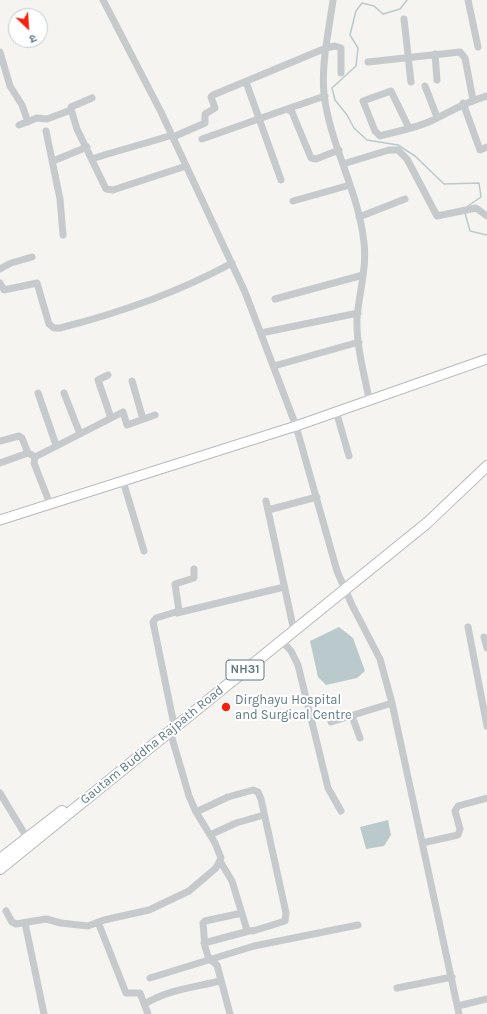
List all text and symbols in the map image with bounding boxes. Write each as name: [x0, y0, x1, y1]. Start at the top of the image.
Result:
north arrow: [8, 8, 48, 48]
text: उ: [27, 31, 39, 46]
road number: NH31: [226, 660, 264, 680]
street label: Gautam Buddha Rajpath Road: [77, 682, 227, 808]
place label: Dirghayu Hospital and Surgical Centre: [235, 692, 352, 723]
marker: Dirghayu Hospital and Surgical Centre: [220, 701, 232, 713]

